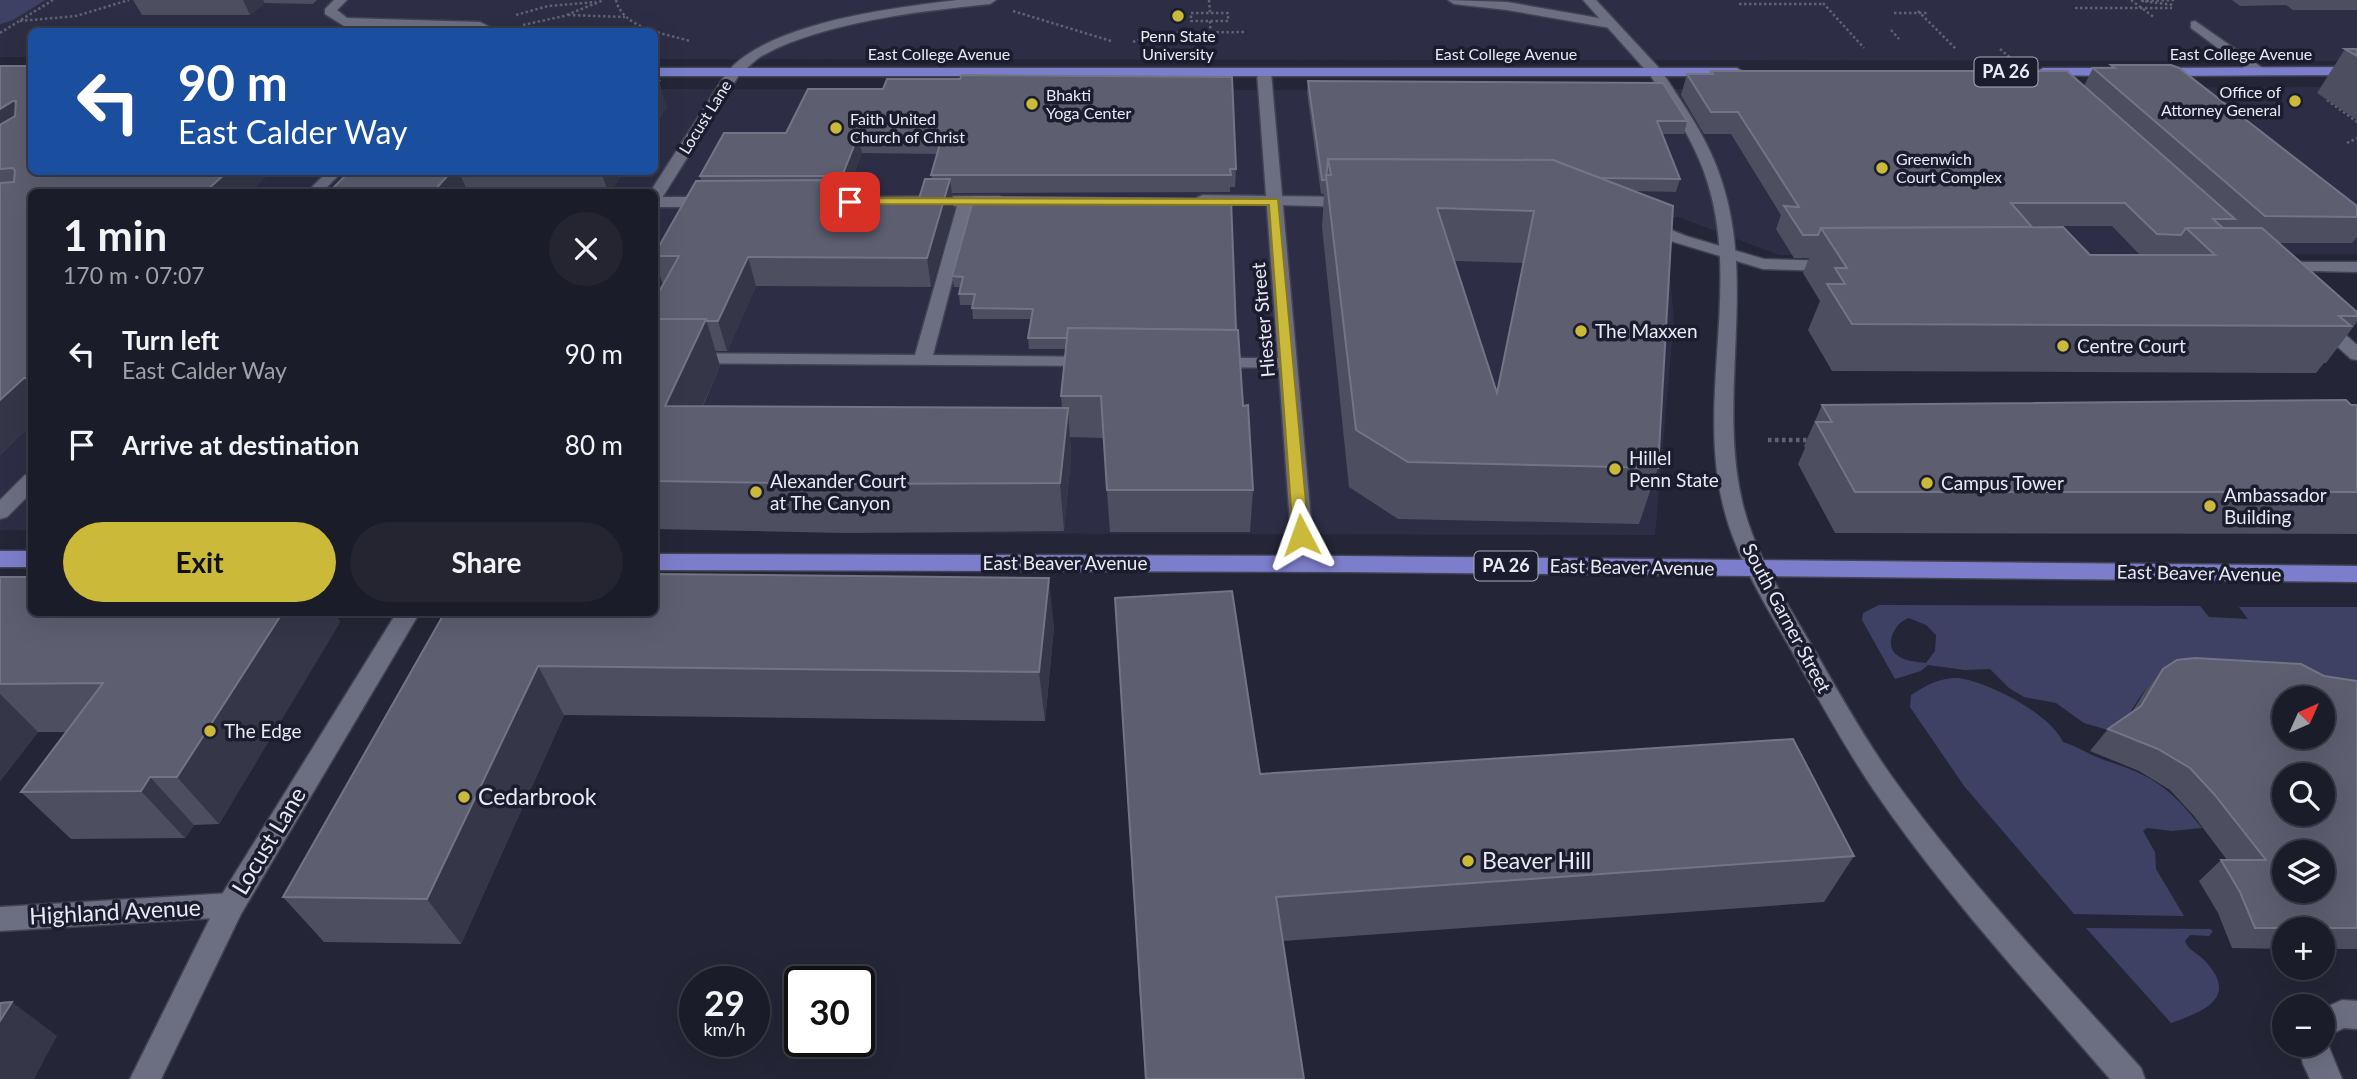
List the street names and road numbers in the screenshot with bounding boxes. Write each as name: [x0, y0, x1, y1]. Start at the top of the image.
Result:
street label: East College Avenue: [868, 44, 1010, 63]
street label: East College Avenue: [1435, 44, 1577, 63]
street label: East College Avenue: [2170, 44, 2312, 63]
road number: PA 26: [1974, 58, 2038, 86]
street label: Locust Lane: [674, 76, 735, 157]
street label: Hiester Street: [1246, 261, 1279, 379]
street label: South Garner Street: [1738, 539, 1837, 697]
street label: East Beaver Avenue: [983, 551, 1147, 574]
road number: PA 26: [1474, 552, 1538, 580]
street label: East Beaver Avenue: [1549, 554, 1715, 579]
street label: East Beaver Avenue: [2116, 560, 2282, 585]
street label: Locust Lane: [225, 782, 311, 899]
street label: Highland Avenue: [29, 893, 201, 929]

